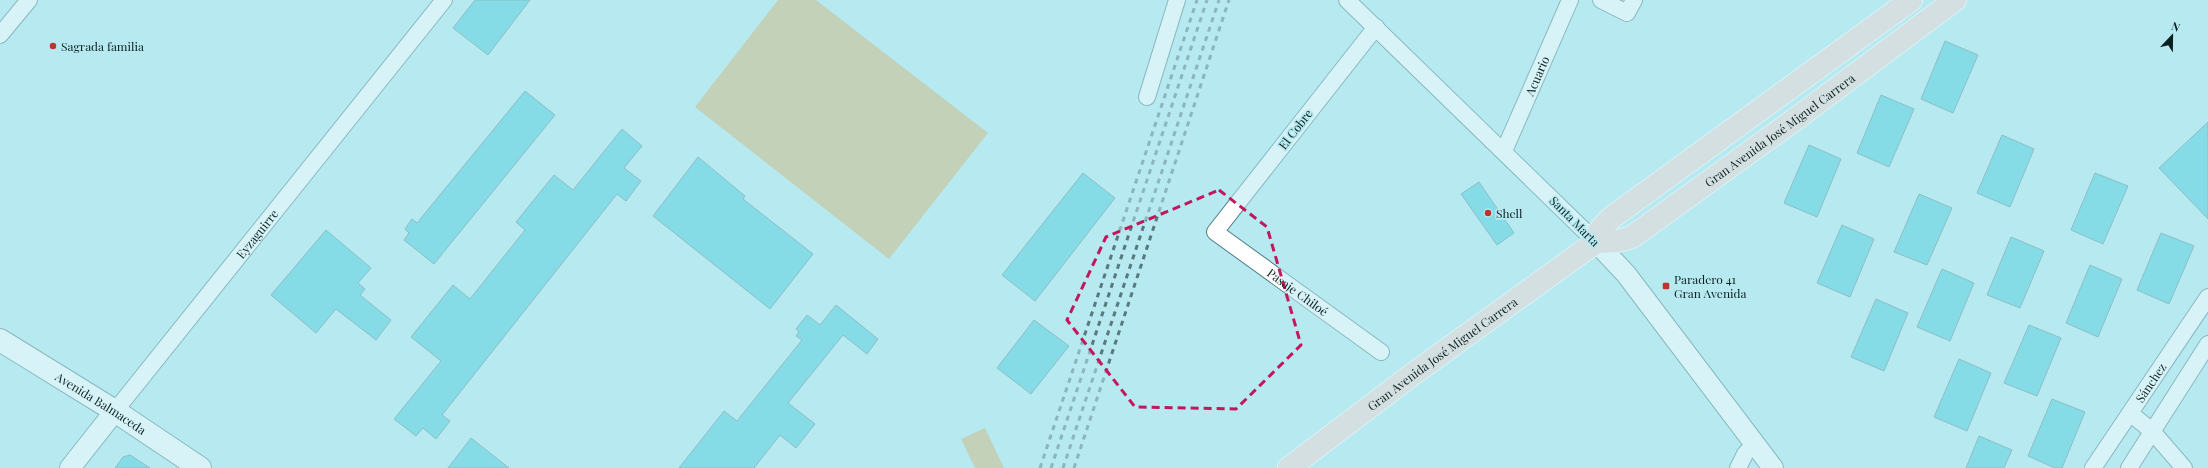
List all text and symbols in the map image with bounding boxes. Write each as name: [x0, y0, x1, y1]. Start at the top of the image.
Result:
north arrow: [2152, 16, 2192, 56]
text: N: [2169, 18, 2182, 35]
place label: Sagrada familia: [61, 38, 144, 54]
marker: Sagrada familia: [48, 41, 58, 51]
street label: Acuario: [1521, 53, 1553, 99]
street label: Gran Avenida José Miguel Carrera: [1701, 70, 1858, 190]
street label: El Cobre: [1274, 106, 1316, 152]
street label: Santa Marta: [1546, 192, 1604, 250]
place label: Shell: [1496, 205, 1523, 221]
street label: Eyzaguirre: [232, 206, 281, 262]
marker: Shell: [1483, 208, 1493, 218]
street label: Pasaje Chiloé: [1264, 265, 1332, 319]
place label: Paradero 41 Gran Avenida: [1674, 271, 1747, 301]
marker: Paradero 41 Gran Avenida: [1661, 281, 1671, 291]
street label: Gran Avenida José Miguel Carrera: [1364, 294, 1520, 414]
street label: Sánchez: [2131, 359, 2170, 405]
street label: Avenida Balmaceda: [52, 368, 149, 438]

